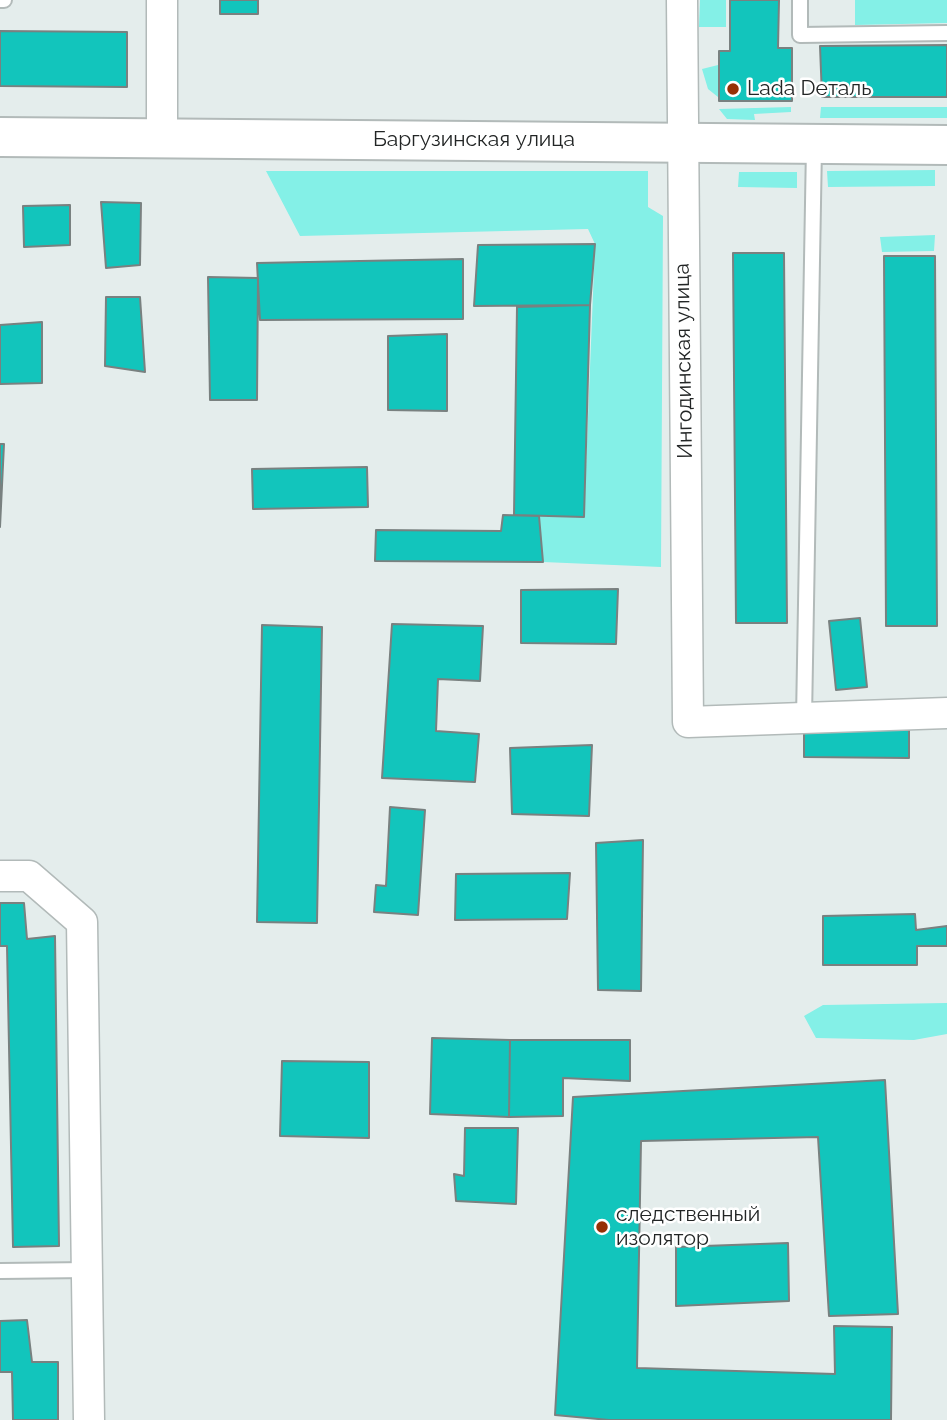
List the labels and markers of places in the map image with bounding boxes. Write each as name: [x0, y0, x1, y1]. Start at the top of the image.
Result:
place label: Lada Dеталь: [747, 76, 871, 102]
marker: Lada Dеталь: [725, 81, 741, 97]
place label: следственный изолятор: [616, 1202, 760, 1252]
marker: следственный изолятор: [594, 1219, 610, 1235]

